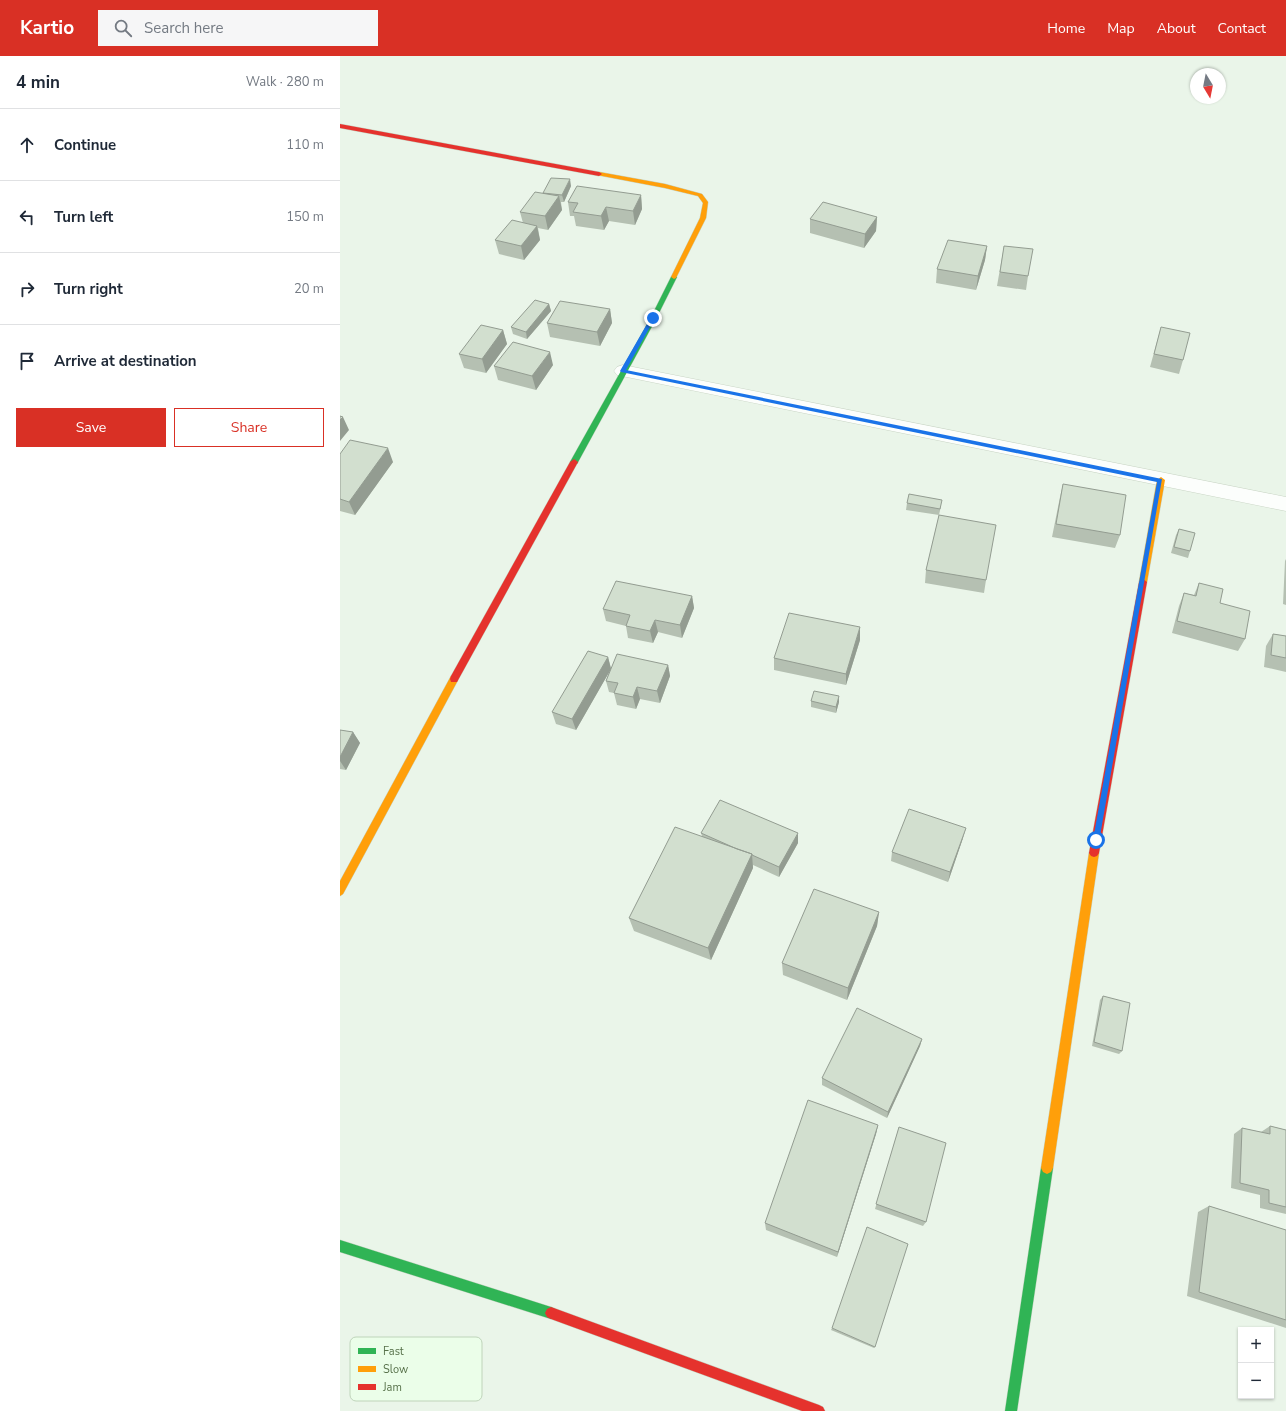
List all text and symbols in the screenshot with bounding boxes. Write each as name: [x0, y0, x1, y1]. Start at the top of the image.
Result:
search box: [98, 10, 378, 46]
text: Kartio: [20, 15, 74, 41]
icon: search: [112, 17, 134, 39]
text: Search here: [144, 18, 224, 38]
text: Home: [1047, 19, 1085, 38]
text: Map: [1107, 19, 1135, 38]
text: About: [1157, 19, 1196, 38]
text: Contact: [1218, 19, 1266, 38]
north arrow: [1190, 68, 1226, 104]
text: 4 min: [16, 71, 60, 94]
text: Walk · 280 m: [246, 73, 324, 91]
icon: ahead: [16, 134, 38, 156]
text: Continue: [54, 135, 116, 155]
text: 110 m: [286, 136, 324, 154]
icon: left: [16, 206, 38, 228]
text: Turn left: [54, 207, 113, 227]
text: 150 m: [286, 208, 324, 226]
icon: right: [16, 278, 38, 300]
text: Turn right: [54, 279, 123, 299]
text: 20 m: [294, 280, 324, 298]
route end: [644, 309, 662, 327]
icon: arrive: [16, 350, 38, 372]
text: Arrive at destination: [54, 351, 197, 371]
button: Save: [16, 408, 166, 447]
button: Share: [174, 408, 324, 447]
route start: [1087, 831, 1105, 849]
map controls: [1238, 1327, 1274, 1399]
button: +: [1238, 1327, 1274, 1363]
legend: [350, 1337, 482, 1401]
text: Fast: [383, 1344, 404, 1359]
text: Slow: [383, 1362, 408, 1377]
button: −: [1238, 1363, 1274, 1399]
text: Jam: [382, 1380, 402, 1395]

